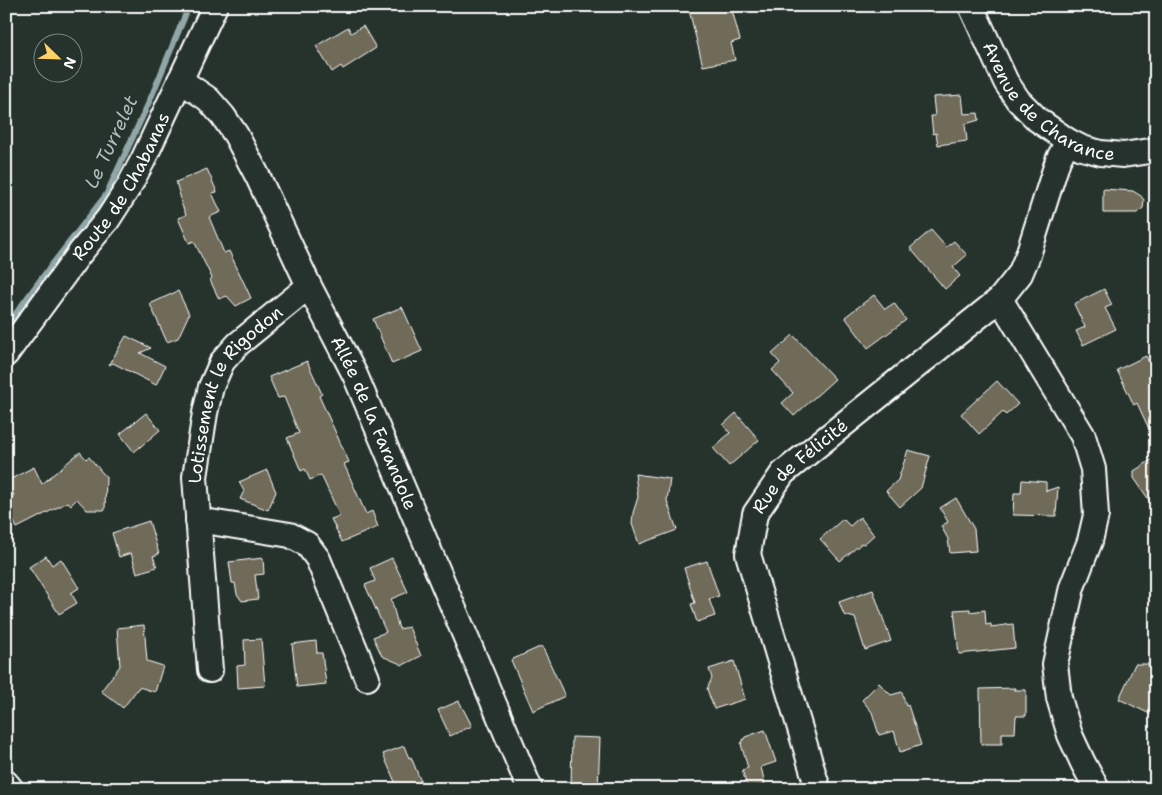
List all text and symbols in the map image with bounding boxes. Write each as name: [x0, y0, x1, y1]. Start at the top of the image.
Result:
north arrow: [32, 32, 82, 82]
street label: Avenue de Charance: [977, 38, 1116, 166]
text: N: [60, 54, 80, 72]
water label: Le Turrelet: [79, 91, 144, 193]
street label: Route de Chabanas: [67, 109, 176, 265]
street label: Lotissement le Rigodon: [183, 300, 288, 484]
street label: Allée de la Farandole: [325, 332, 423, 514]
street label: Rue de Félicité: [747, 414, 853, 518]

